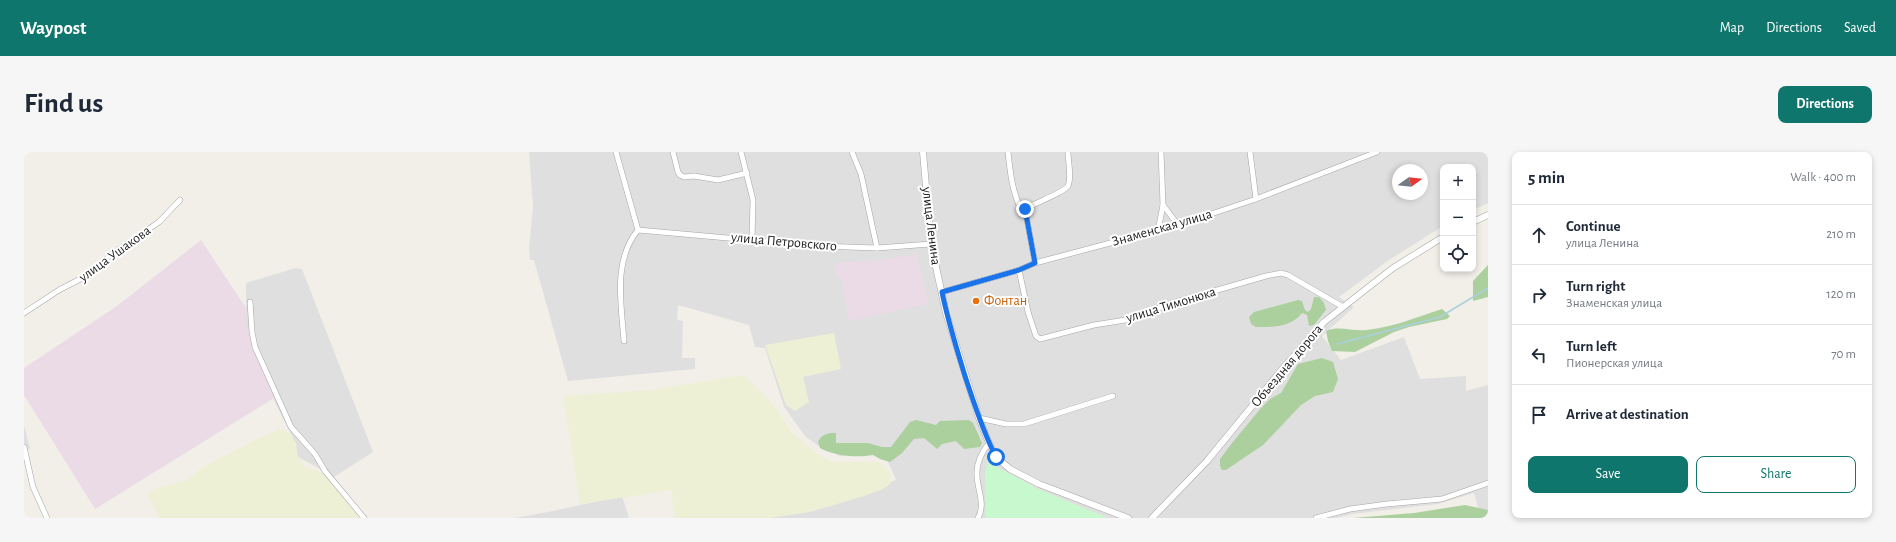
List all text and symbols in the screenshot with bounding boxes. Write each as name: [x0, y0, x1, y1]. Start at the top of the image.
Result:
text: Waypost: [20, 19, 87, 38]
text: Map: [1720, 21, 1744, 35]
text: Directions: [1766, 21, 1822, 35]
text: Saved: [1844, 21, 1876, 35]
button: Directions: [1778, 86, 1872, 123]
text: Find us: [24, 90, 103, 118]
north arrow: [1392, 164, 1428, 200]
map controls: [1440, 164, 1476, 272]
button: +: [1440, 164, 1476, 200]
text: 5 min: [1528, 169, 1565, 186]
text: Walk · 400 m: [1790, 171, 1856, 184]
street label: улица Ленина: [919, 185, 943, 266]
route end: [1016, 200, 1034, 218]
button: −: [1440, 200, 1476, 236]
street label: Знаменская улица: [1110, 207, 1214, 249]
text: Continue: [1566, 219, 1621, 234]
street label: улица Ушакова: [76, 223, 154, 285]
icon: ahead: [1528, 224, 1550, 246]
text: 210 m: [1826, 228, 1856, 241]
street label: улица Петровского: [730, 230, 838, 254]
button: locate: [1440, 236, 1476, 272]
text: улица Ленина: [1566, 237, 1639, 250]
text: Turn right: [1566, 279, 1625, 294]
icon: right: [1528, 284, 1550, 306]
street label: улица Тимонюка: [1124, 285, 1218, 326]
text: 120 m: [1826, 288, 1856, 301]
place label: Фонтан: [984, 294, 1027, 308]
marker: Фонтан: [971, 296, 981, 306]
text: Знаменская улица: [1566, 297, 1662, 310]
street label: Объездная дорога: [1248, 322, 1326, 410]
text: Turn left: [1566, 339, 1617, 354]
icon: left: [1528, 344, 1550, 366]
text: 70 m: [1831, 348, 1856, 361]
text: Пионерская улица: [1566, 357, 1663, 370]
icon: arrive: [1528, 404, 1550, 426]
text: Arrive at destination: [1566, 407, 1689, 422]
route start: [987, 448, 1005, 466]
button: Save: [1528, 456, 1688, 493]
button: Share: [1696, 456, 1856, 493]

